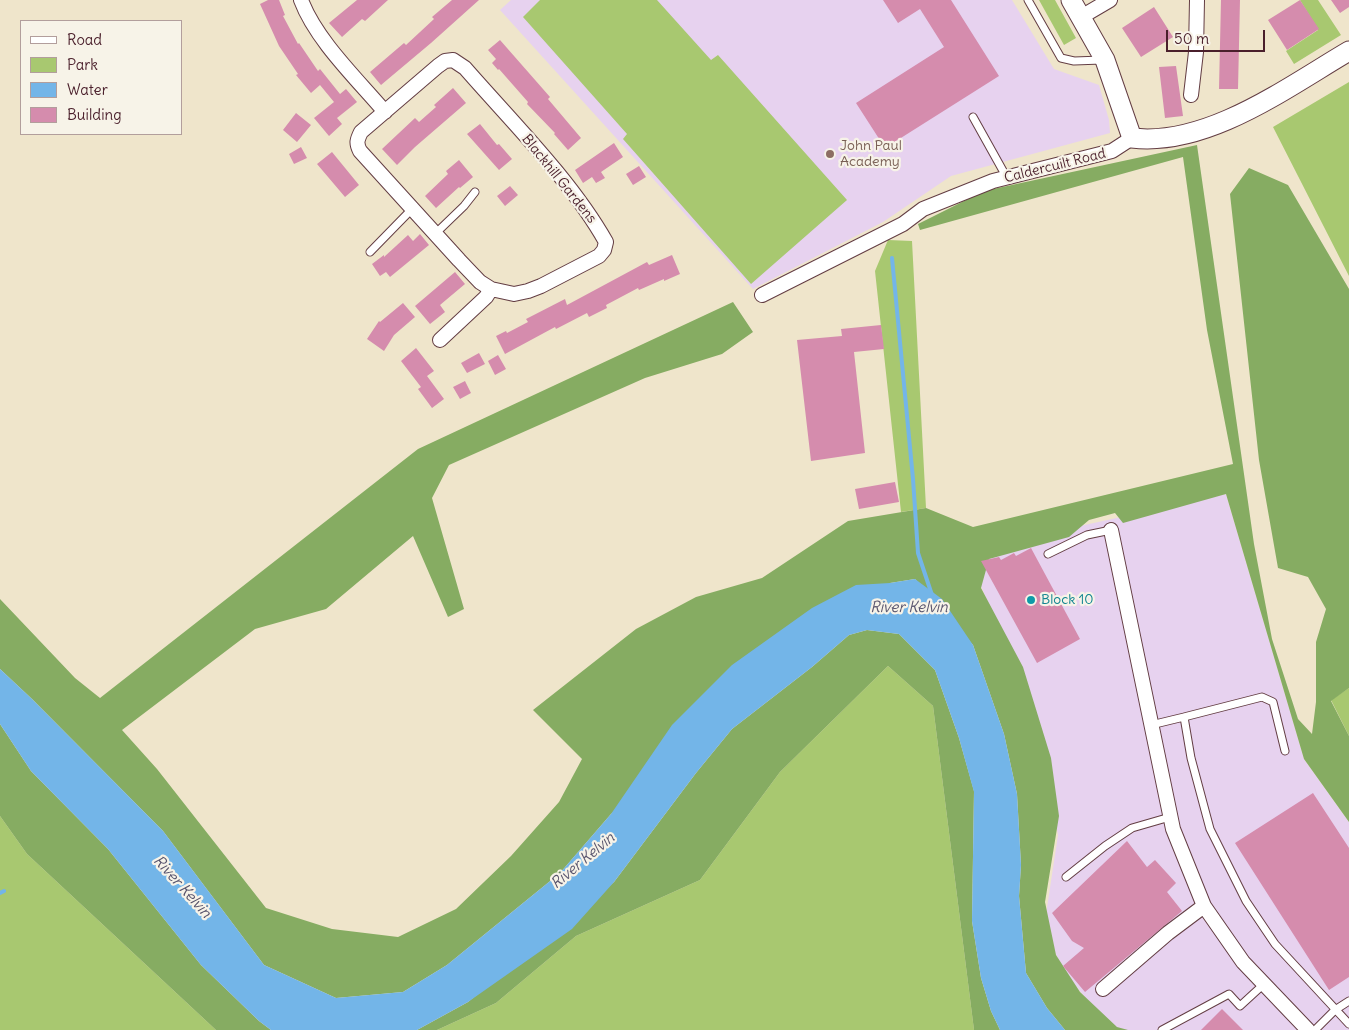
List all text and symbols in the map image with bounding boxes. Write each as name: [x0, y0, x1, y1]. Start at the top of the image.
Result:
legend: [20, 20, 182, 135]
scale bar: [1169, 20, 1268, 52]
text: 50 m: [1174, 29, 1209, 48]
text: Road: [67, 30, 102, 49]
text: Park: [67, 55, 98, 74]
text: Water: [67, 80, 108, 99]
text: Building: [67, 105, 122, 124]
street label: Blackhill Gardens: [518, 131, 600, 227]
place label: John Paul Academy: [840, 138, 902, 170]
street label: Caldercuilt Road: [1003, 145, 1107, 187]
marker: John Paul Academy: [824, 148, 836, 160]
place label: Block 10: [1041, 592, 1094, 608]
marker: Block 10: [1025, 594, 1037, 606]
water label: River Kelvin: [870, 599, 948, 617]
water label: River Kelvin: [547, 829, 619, 893]
water label: River Kelvin: [149, 852, 215, 922]

